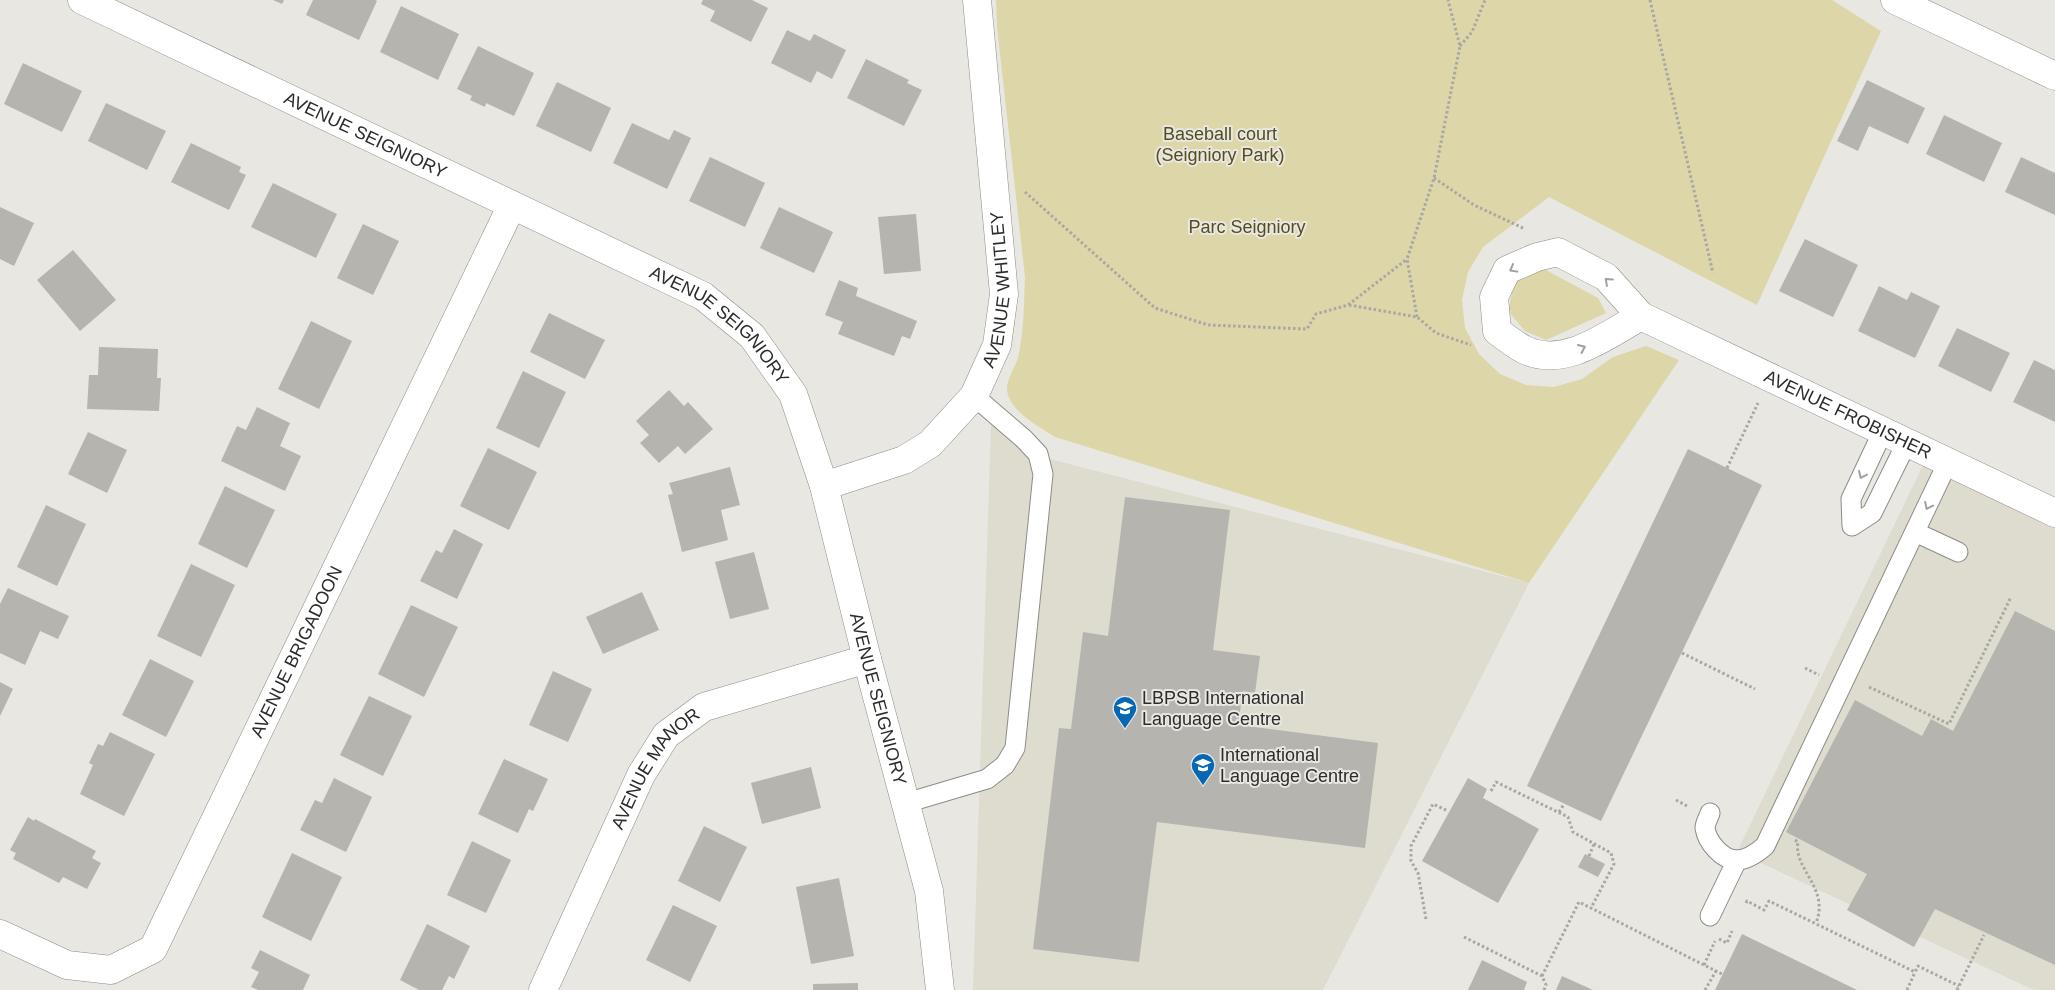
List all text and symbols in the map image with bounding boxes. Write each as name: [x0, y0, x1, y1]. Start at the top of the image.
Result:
street label: AVENUE SEIGNIORY: [281, 88, 450, 182]
park label: Baseball court (Seigniory Park): [1155, 124, 1285, 165]
street label: AVENUE WHITLEY: [978, 211, 1014, 371]
park label: Parc Seigniory: [1188, 217, 1306, 237]
street label: AVENUE SEIGNIORY: [647, 262, 793, 388]
one-way arrow: [1509, 263, 1518, 273]
one-way arrow: [1604, 278, 1613, 287]
one-way arrow: [1577, 344, 1586, 354]
street label: AVENUE FROBISHER: [1761, 366, 1935, 463]
one-way arrow: [1858, 470, 1868, 479]
one-way arrow: [1923, 501, 1934, 510]
street label: AVENUE BRIGADOON: [247, 563, 346, 741]
street label: AVENUE SEIGNIORY: [846, 611, 910, 787]
place label: LBPSB International Language Centre: [1142, 688, 1304, 729]
school or university icon: LBPSB International Language Centre: [1112, 695, 1138, 729]
street label: AVENUE MANOR: [608, 704, 703, 833]
place label: International Language Centre: [1220, 745, 1359, 786]
school or university icon: International Language Centre: [1190, 752, 1216, 786]

